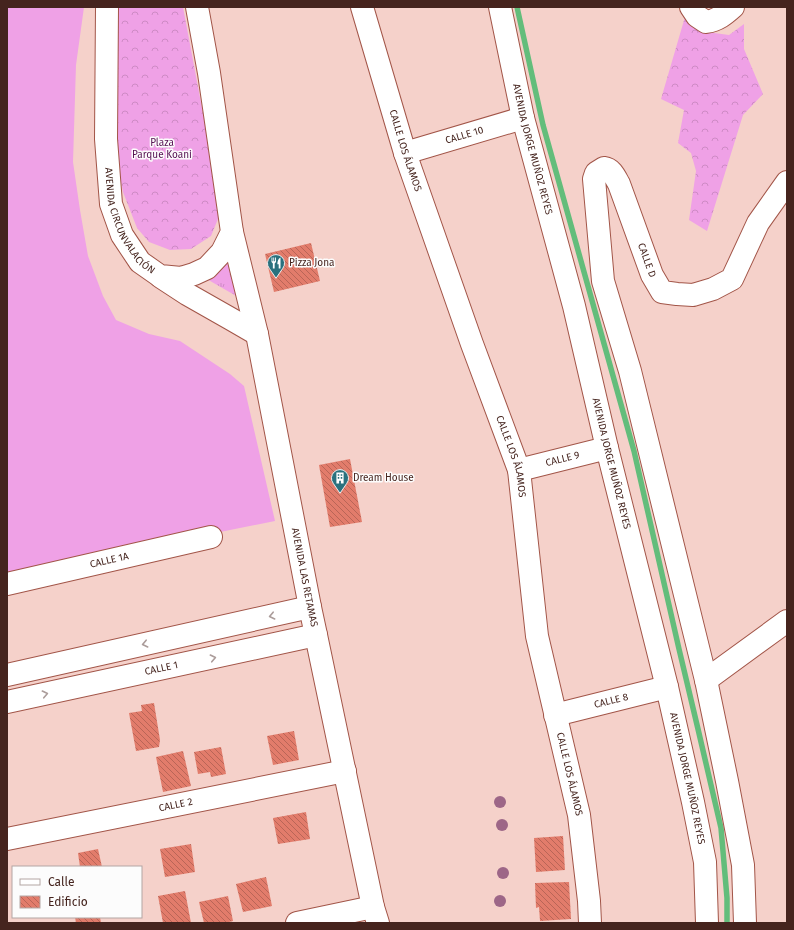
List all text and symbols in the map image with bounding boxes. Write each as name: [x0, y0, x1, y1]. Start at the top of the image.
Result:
street label: AVENIDA JORGE MUÑOZ REYES: [510, 83, 555, 217]
street label: CALLE LOS ÁLAMOS: [387, 108, 424, 194]
street label: CALLE 10: [444, 124, 485, 147]
park label: Plaza Parque Koani: [132, 137, 192, 161]
street label: AVENIDA CIRCUNVALACIÓN: [102, 167, 157, 277]
street label: CALLE D: [635, 241, 658, 279]
restaurant icon: Pizza Jona: [266, 253, 286, 278]
place label: Pizza Jona: [289, 257, 335, 269]
street label: AVENIDA JORGE MUÑOZ REYES: [590, 397, 633, 531]
street label: CALLE LOS ÁLAMOS: [493, 414, 528, 499]
street label: CALLE 9: [544, 449, 581, 469]
building icon: Dream House: [330, 468, 350, 493]
place label: Dream House: [353, 472, 414, 484]
street label: AVENIDA LAS RETAMAS: [289, 527, 320, 629]
street label: CALLE 1A: [89, 550, 130, 571]
one-way arrow: [268, 611, 275, 619]
one-way arrow: [142, 640, 148, 648]
one-way arrow: [210, 654, 216, 662]
street label: CALLE 1: [144, 659, 179, 678]
one-way arrow: [42, 691, 48, 699]
street label: CALLE 8: [593, 691, 630, 711]
street label: AVENIDA JORGE MUÑOZ REYES: [667, 711, 707, 846]
street label: CALLE LOS ÁLAMOS: [554, 731, 585, 818]
street label: CALLE 2: [158, 796, 194, 814]
legend: [12, 866, 142, 918]
text: Calle: [48, 875, 75, 889]
text: Edificio: [48, 895, 88, 909]

